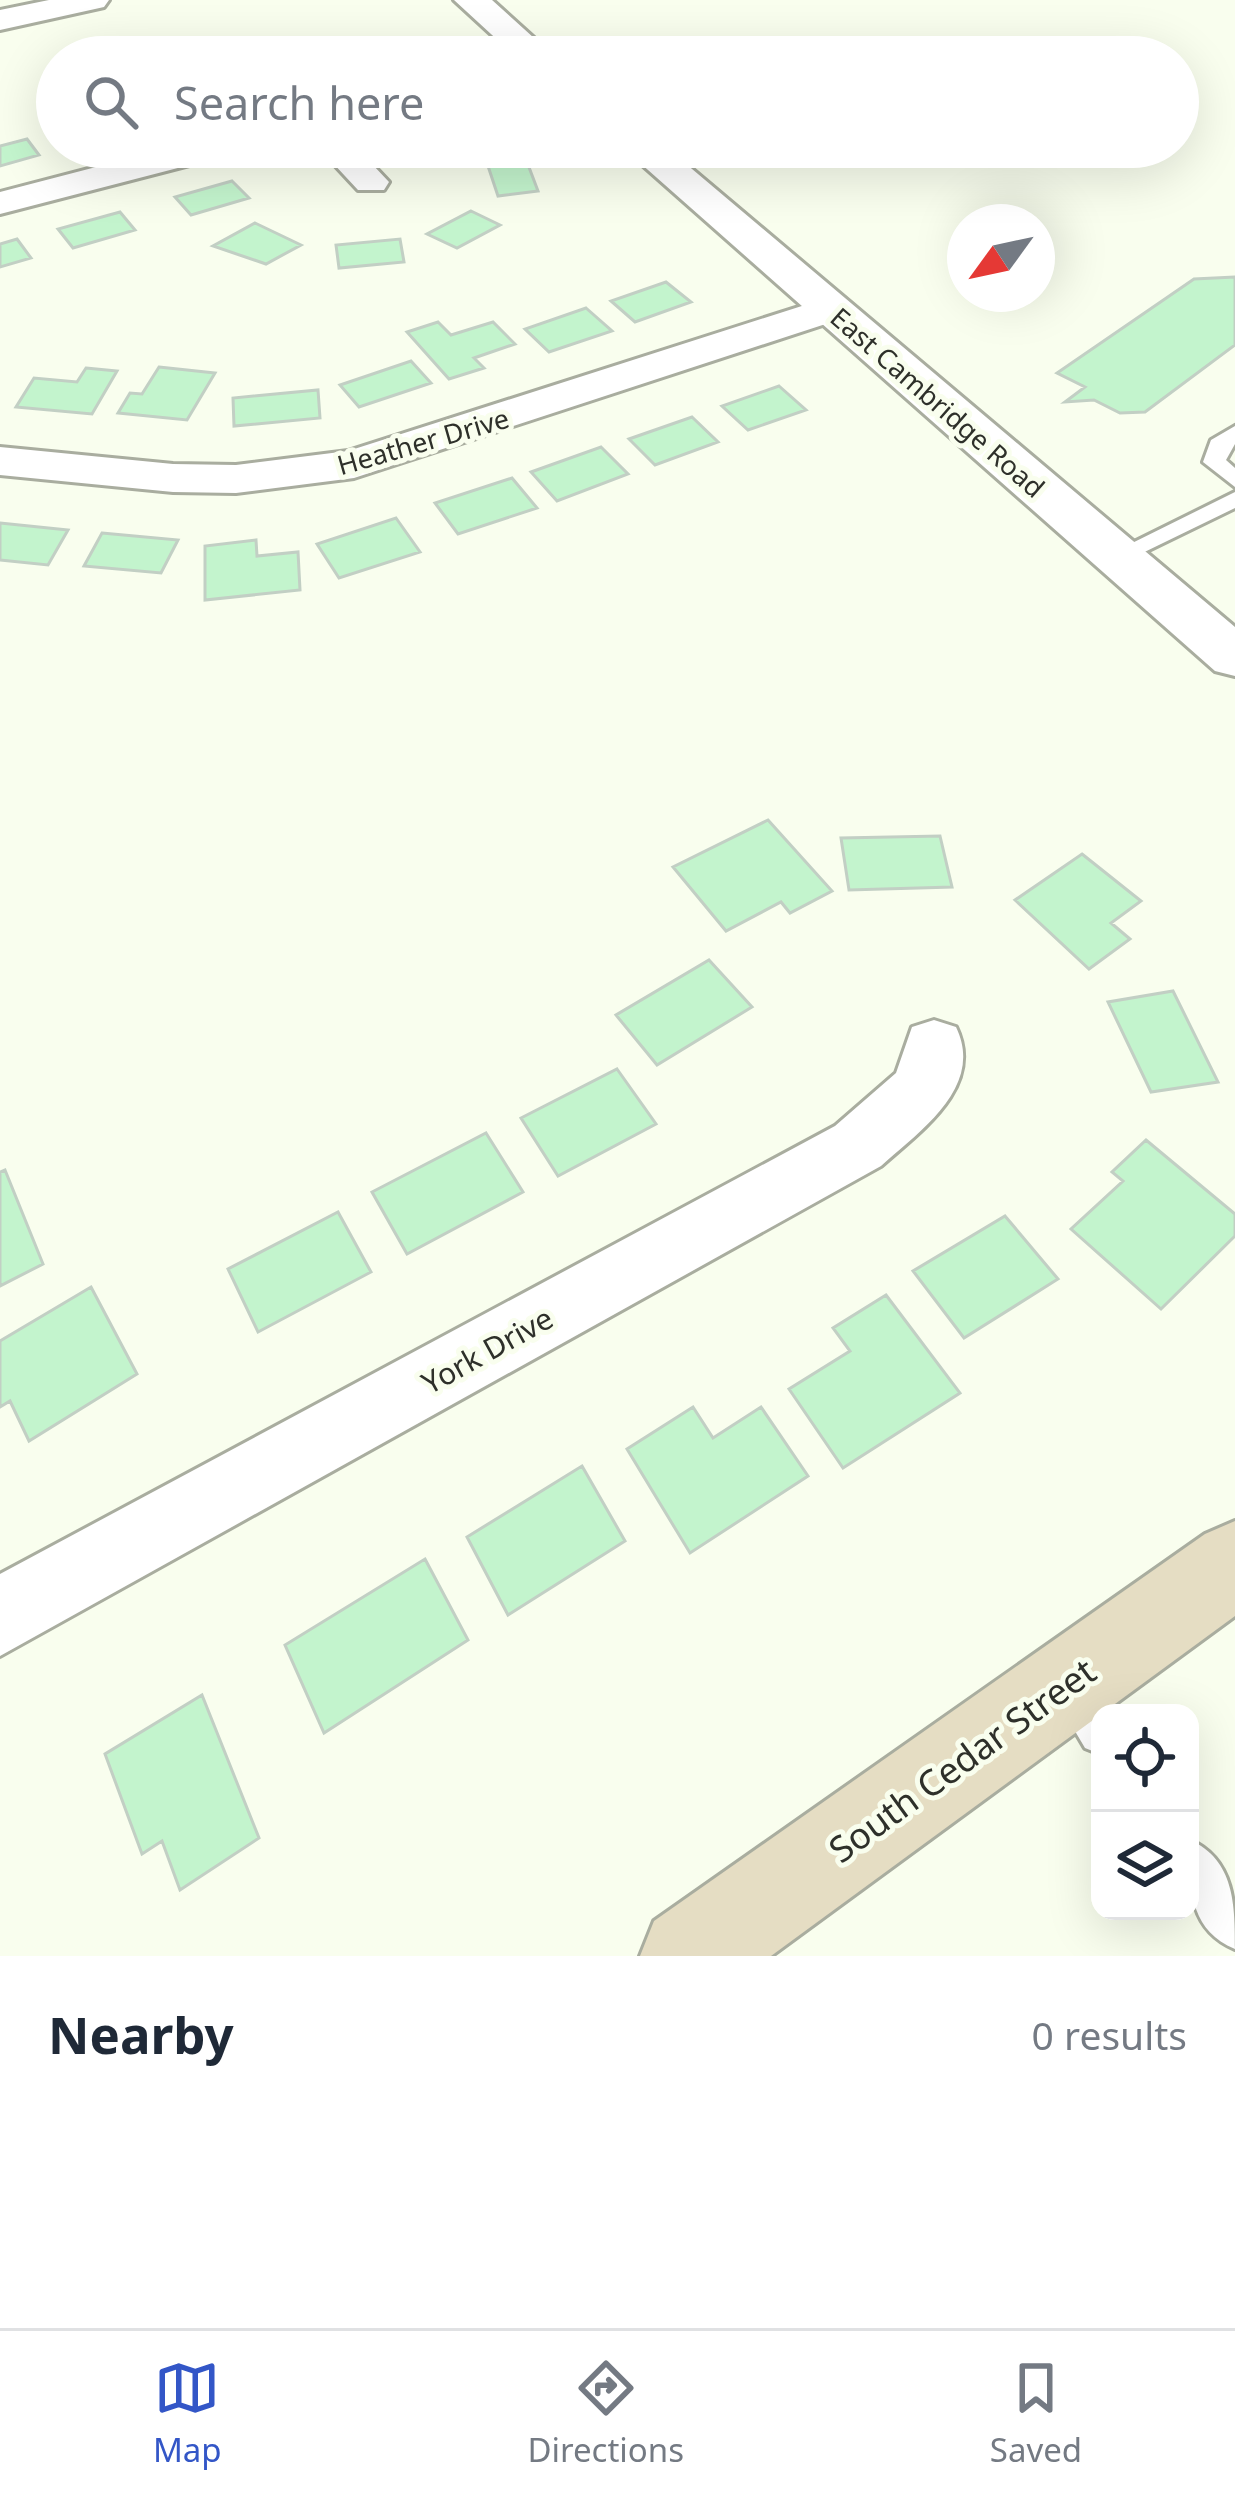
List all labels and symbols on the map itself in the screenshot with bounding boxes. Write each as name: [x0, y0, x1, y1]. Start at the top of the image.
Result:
north arrow: [947, 204, 1055, 312]
street label: East Cambridge Road: [823, 299, 1053, 505]
street label: Heather Drive: [333, 399, 513, 483]
street label: York Drive: [414, 1297, 560, 1403]
street label: South Cedar Street: [819, 1647, 1105, 1873]

